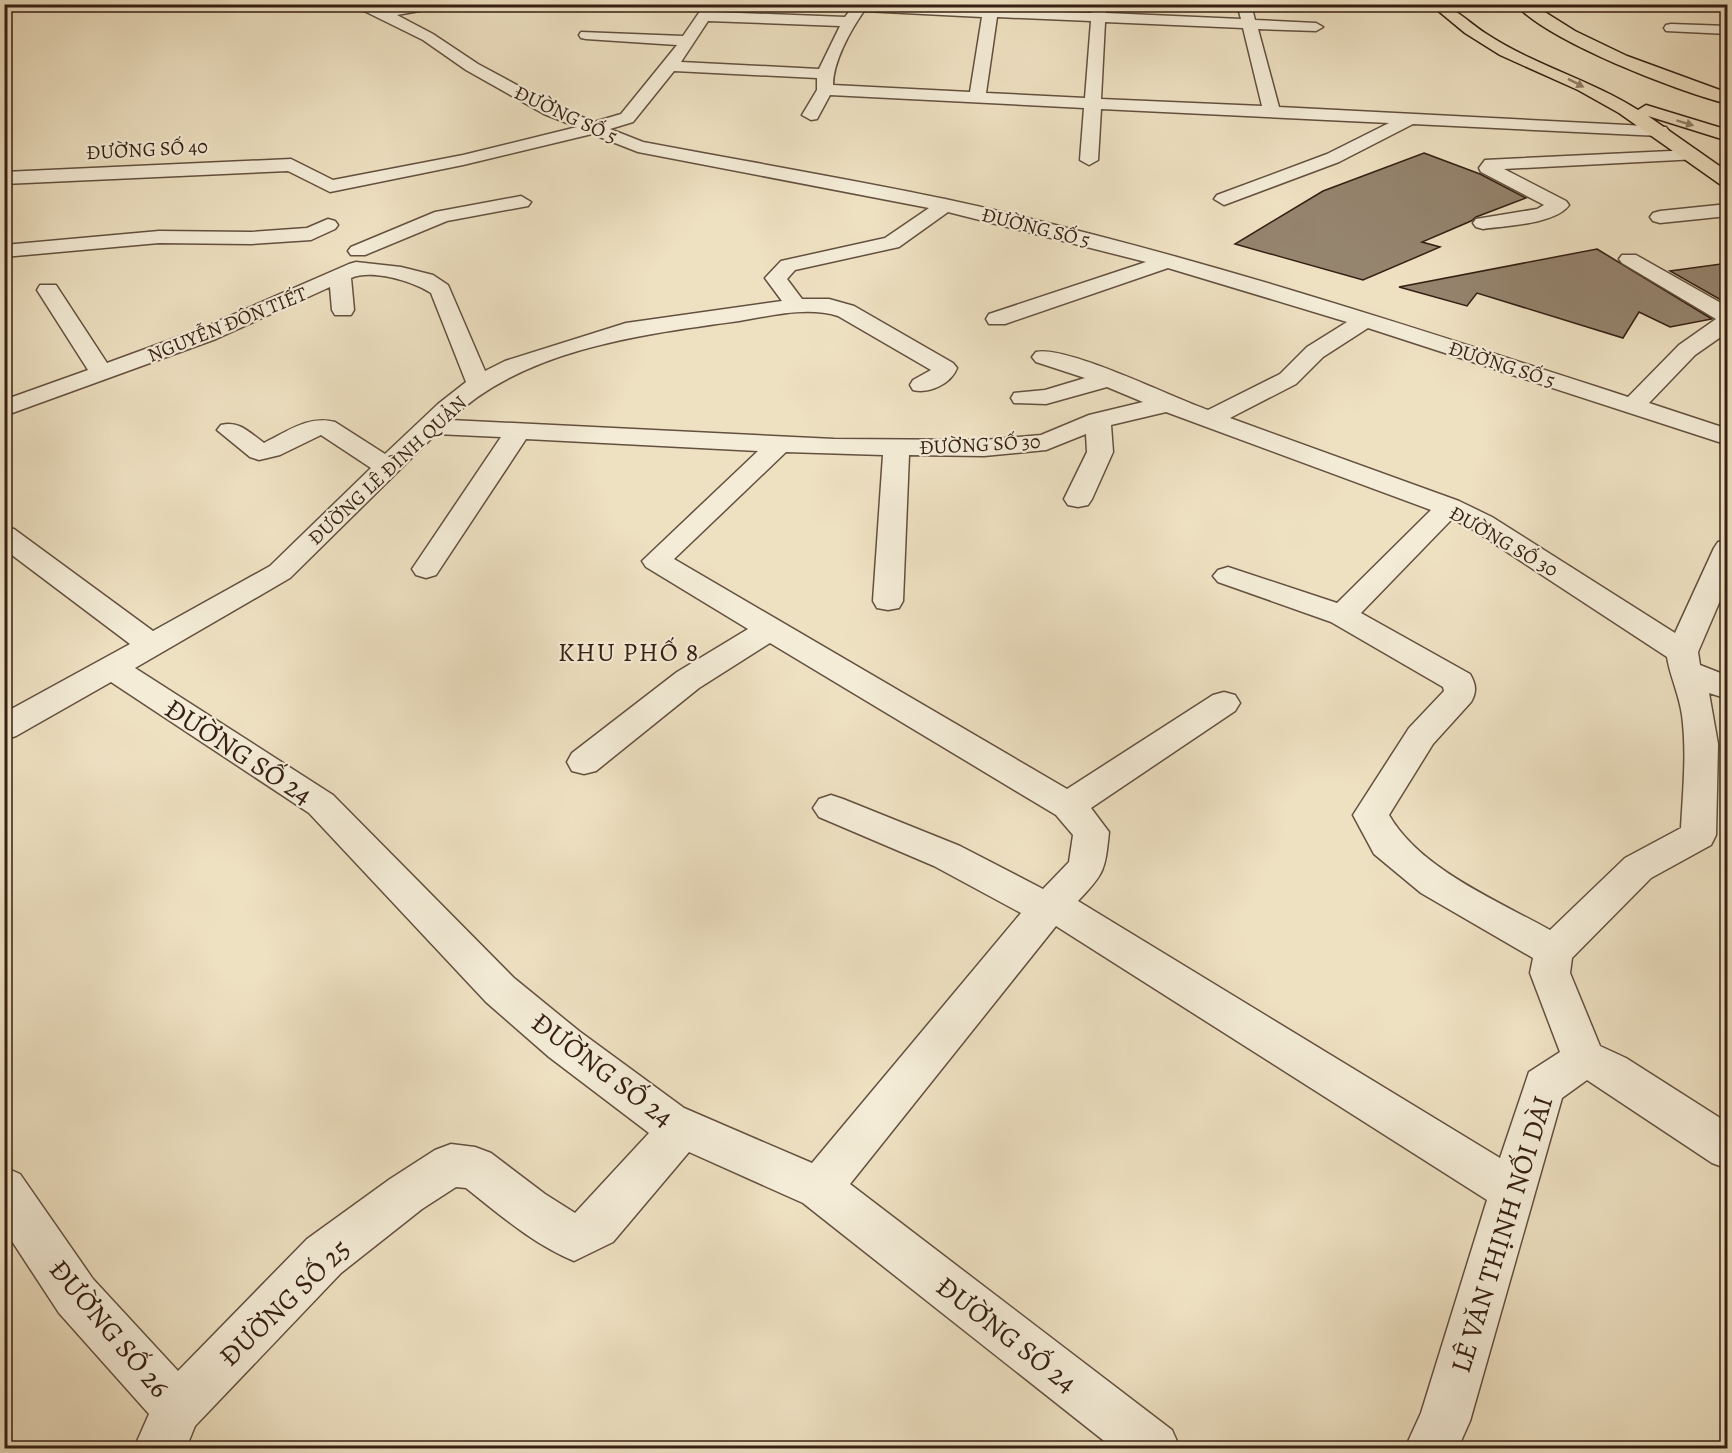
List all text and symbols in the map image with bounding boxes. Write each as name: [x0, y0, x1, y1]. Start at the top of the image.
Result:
street label: ĐƯỜNG SỐ 5: [510, 79, 622, 150]
one-way arrow: [1568, 79, 1585, 88]
one-way arrow: [1676, 118, 1694, 128]
street label: ĐƯỜNG SỐ 40: [85, 133, 209, 166]
street label: ĐƯỜNG SỐ 5: [979, 201, 1093, 254]
street label: NGUYỄN ĐÔN TIẾT: [144, 280, 311, 369]
street label: ĐƯỜNG SỐ 5: [1445, 335, 1559, 394]
street label: ĐƯỜNG LÊ ĐÌNH QUẢN: [302, 390, 472, 551]
street label: ĐƯỜNG SỐ 30: [919, 428, 1041, 461]
street label: ĐƯỜNG SỐ 30: [1445, 499, 1563, 583]
district label: KHU PHỐ 8: [558, 635, 700, 670]
street label: ĐƯỜNG SỐ 24: [157, 690, 320, 814]
street label: ĐƯỜNG SỐ 24: [523, 1004, 681, 1136]
street label: LÊ VĂN THỊNH NỐI DÀI: [1442, 1091, 1562, 1378]
street label: ĐƯỜNG SỐ 25: [211, 1231, 358, 1375]
street label: ĐƯỜNG SỐ 26: [40, 1252, 178, 1406]
street label: ĐƯỜNG SỐ 24: [928, 1268, 1085, 1402]

